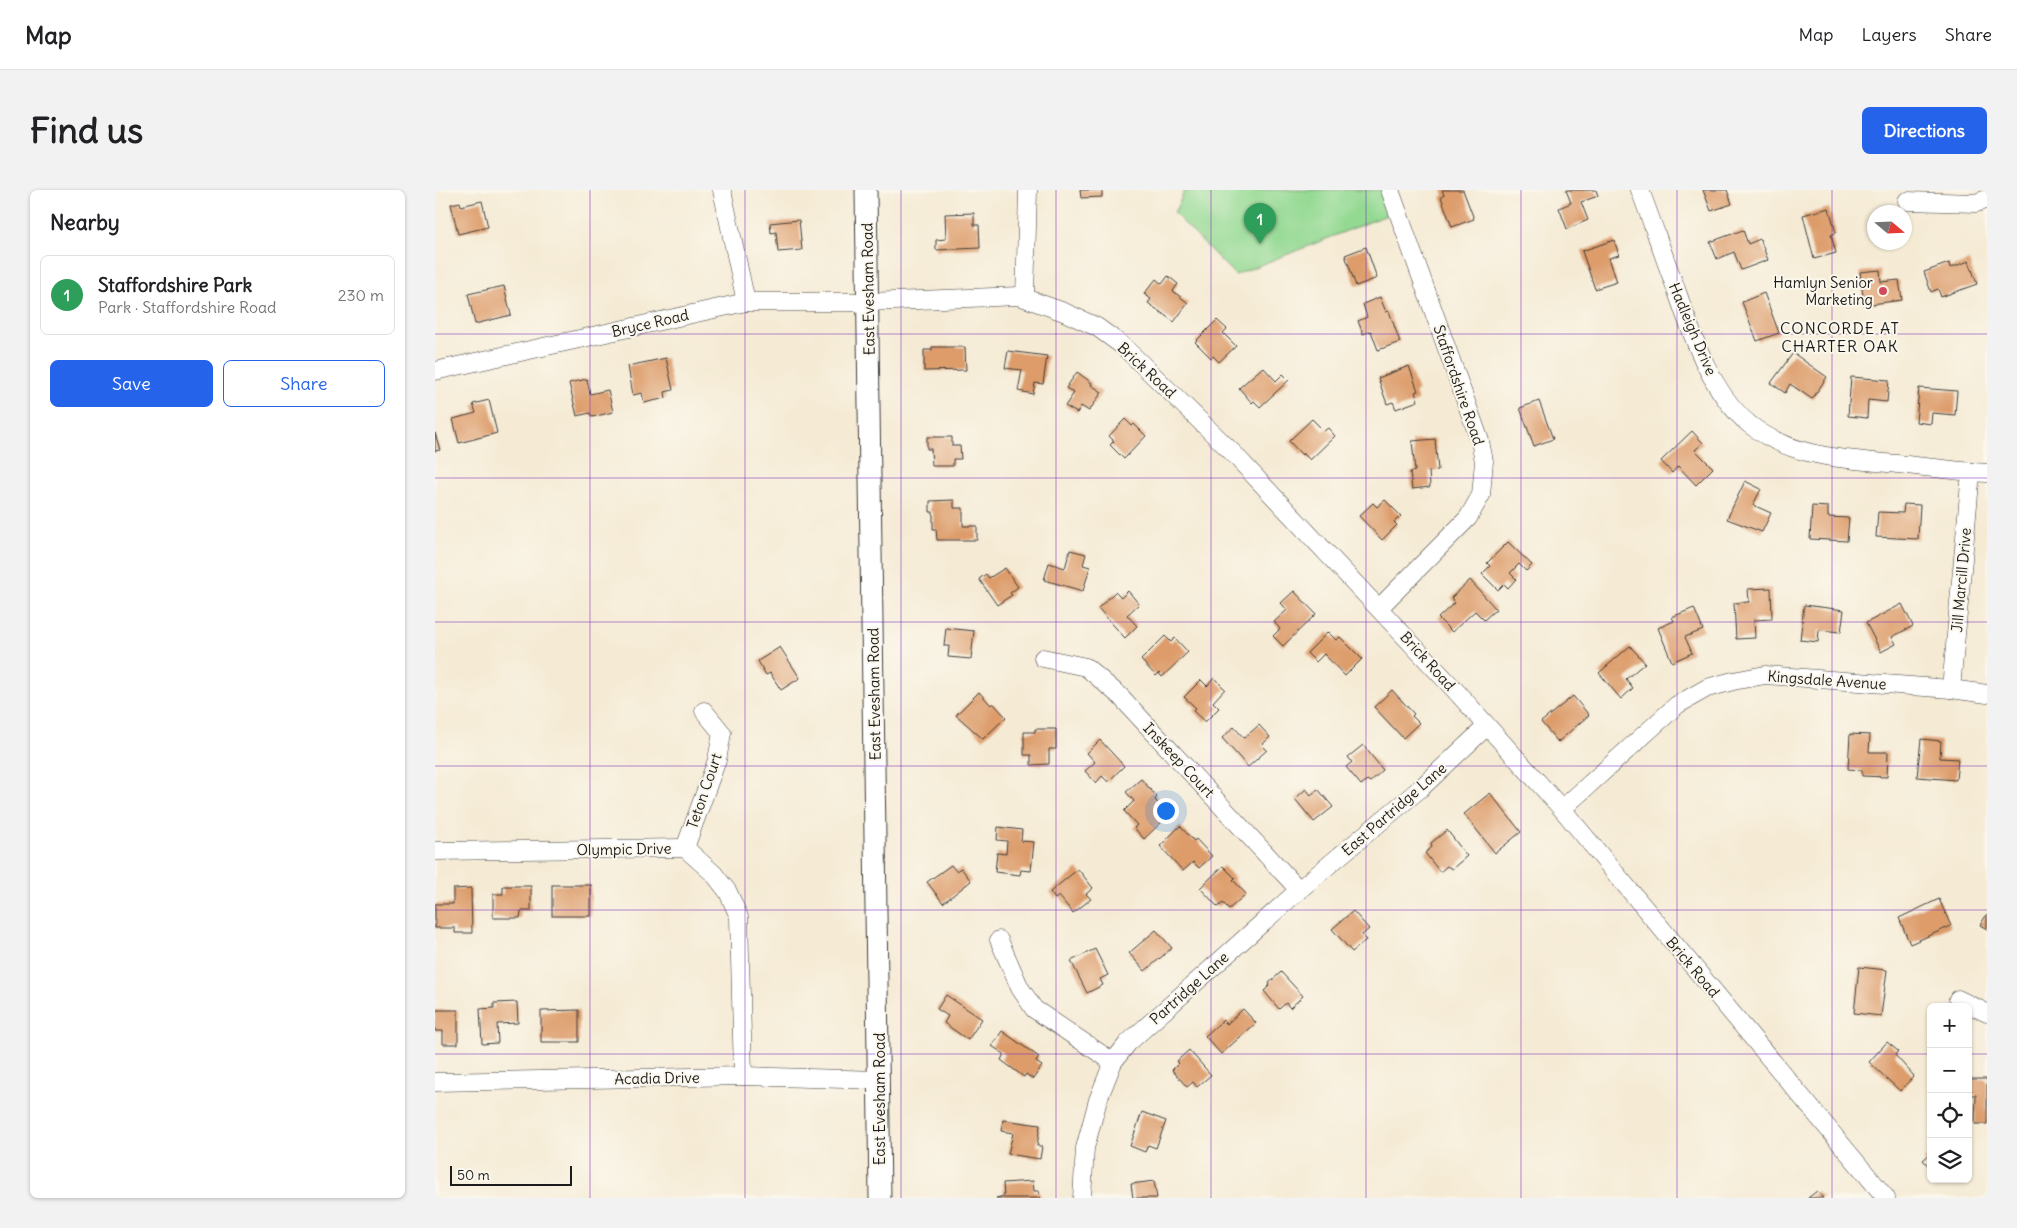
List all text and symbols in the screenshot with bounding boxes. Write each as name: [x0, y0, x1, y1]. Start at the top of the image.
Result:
text: Map: [25, 20, 72, 50]
text: Map: [1798, 23, 1833, 46]
text: Layers: [1861, 23, 1917, 46]
text: Share: [1945, 23, 1992, 46]
button: Directions: [1862, 107, 1987, 154]
text: Find us: [30, 108, 143, 152]
pin: 1: [1244, 203, 1276, 244]
north arrow: [1867, 205, 1912, 250]
text: Nearby: [50, 209, 120, 236]
street label: East Evesham Road: [857, 222, 879, 355]
text: Staffordshire Park: [98, 273, 252, 297]
place label: Hamlyn Senior Marketing: [1773, 273, 1873, 309]
street label: Hadleigh Drive: [1665, 280, 1721, 378]
text: 1: [64, 285, 70, 305]
text: 230 m: [338, 285, 384, 305]
marker: Hamlyn Senior Marketing: [1877, 285, 1889, 297]
text: Park · Staffordshire Road: [98, 297, 277, 317]
street label: Bryce Road: [610, 305, 691, 341]
district label: CONCORDE AT CHARTER OAK: [1780, 318, 1900, 356]
street label: Staffordshire Road: [1430, 322, 1489, 448]
street label: Brick Road: [1114, 338, 1180, 402]
button: Save: [50, 360, 213, 407]
button: Share: [223, 360, 385, 407]
street label: Jill Marcill Drive: [1947, 527, 1975, 633]
street label: East Evesham Road: [863, 627, 885, 760]
street label: Brick Road: [1396, 627, 1460, 695]
street label: Kingsdale Avenue: [1767, 666, 1887, 694]
street label: Inskeep Court: [1139, 718, 1219, 802]
street label: Teton Court: [682, 751, 726, 831]
street label: East Partridge Lane: [1338, 758, 1450, 860]
your location: [1153, 798, 1179, 824]
street label: Olympic Drive: [576, 839, 672, 859]
street label: Brick Road: [1662, 933, 1724, 1001]
street label: Partridge Lane: [1145, 947, 1233, 1029]
map controls: [1927, 1003, 1972, 1183]
button: +: [1927, 1003, 1972, 1048]
street label: East Evesham Road: [870, 1033, 889, 1165]
button: −: [1927, 1048, 1972, 1093]
street label: Acadia Drive: [614, 1068, 700, 1088]
button: locate: [1927, 1093, 1972, 1138]
button: layers: [1927, 1138, 1972, 1183]
scale bar: [450, 1163, 573, 1186]
text: 50 m: [457, 1166, 490, 1184]

